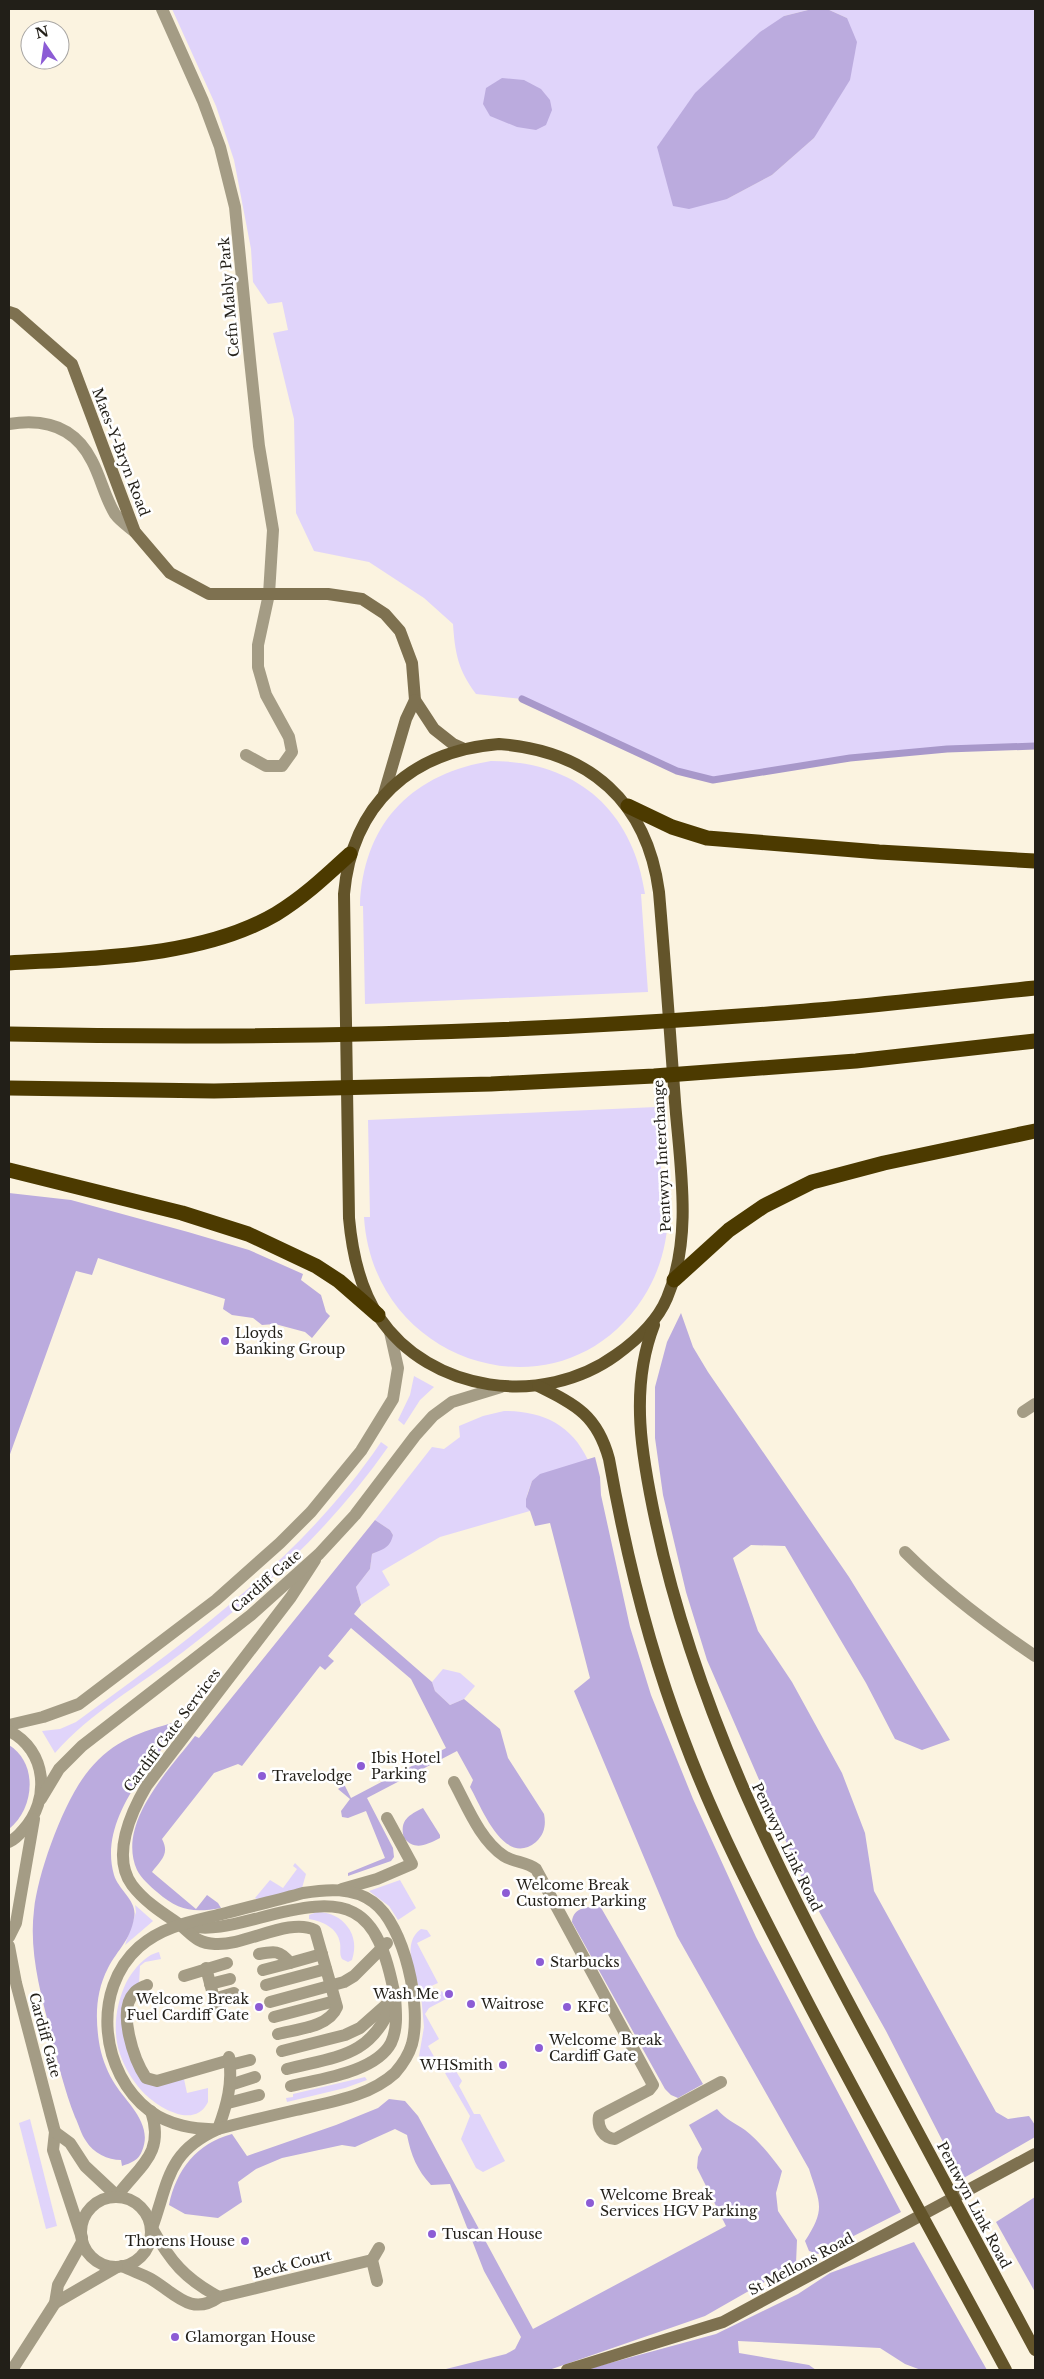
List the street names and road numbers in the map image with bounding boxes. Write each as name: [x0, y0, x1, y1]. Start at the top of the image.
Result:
street label: Cefn Mably Park: [215, 236, 243, 358]
street label: Maes-Y-Bryn Road: [88, 385, 154, 519]
street label: Pentwyn Interchange: [649, 1079, 675, 1233]
street label: Cardiff Gate: [227, 1546, 305, 1616]
street label: Cardiff Gate Services: [120, 1665, 224, 1795]
street label: Pentwyn Link Road: [748, 1780, 826, 1915]
street label: Cardiff Gate: [25, 1991, 65, 2079]
street label: Pentwyn Link Road: [933, 2139, 1015, 2272]
street label: St Mellons Road: [745, 2228, 857, 2299]
street label: Beck Court: [251, 2245, 334, 2282]

